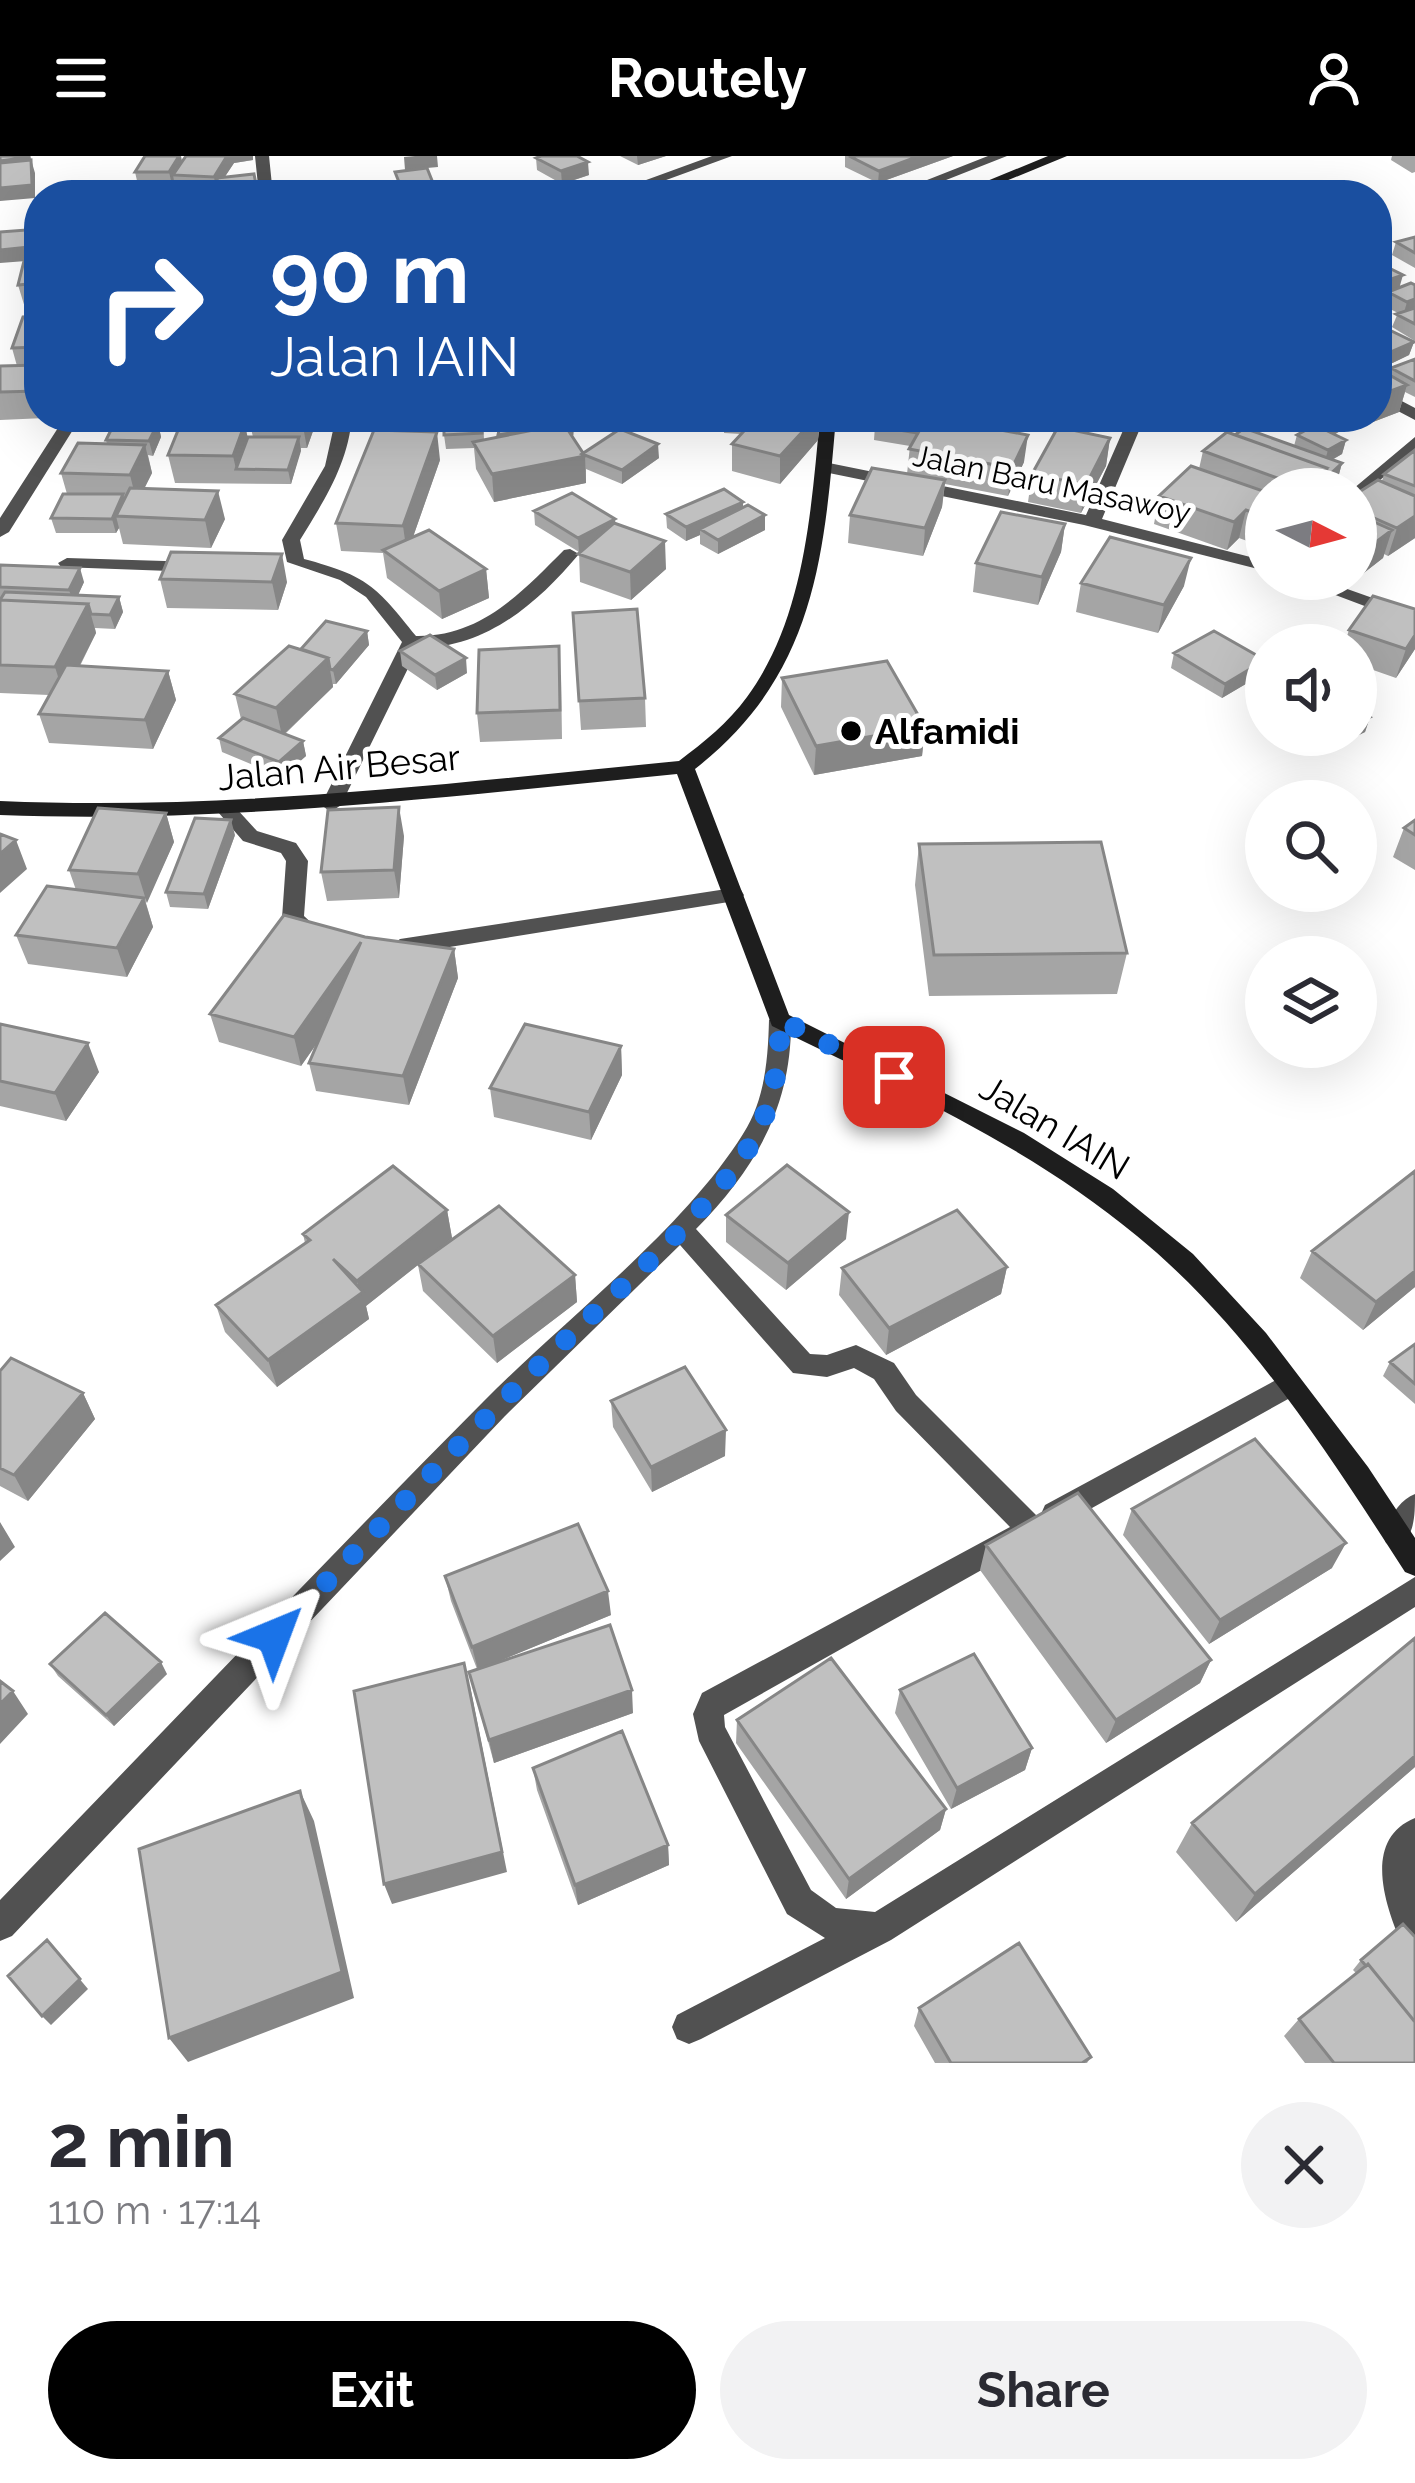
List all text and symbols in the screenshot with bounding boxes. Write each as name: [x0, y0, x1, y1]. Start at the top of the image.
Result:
icon: menu: [48, 45, 114, 111]
icon: person: [1301, 45, 1367, 111]
text: Routely: [608, 46, 807, 110]
text: 90 m: [270, 224, 469, 323]
icon: right: [72, 228, 228, 384]
text: Jalan IAIN: [270, 325, 519, 389]
street label: Jalan Baru Masawoy: [910, 437, 1194, 531]
north arrow: [1245, 468, 1377, 600]
map controls: [1245, 468, 1377, 1068]
button: sound: [1245, 624, 1377, 756]
place label: Alfamidi: [875, 710, 1019, 752]
marker: Alfamidi: [838, 718, 864, 744]
street label: Jalan Air Besar: [216, 735, 462, 799]
button: search: [1245, 780, 1377, 912]
button: layers: [1245, 936, 1377, 1068]
pin: [843, 1026, 945, 1128]
icon: arrive: [861, 1044, 927, 1110]
street label: Jalan IAIN: [973, 1066, 1137, 1188]
position arrow: [211, 1573, 337, 1699]
text: 2 min: [48, 2099, 235, 2184]
button: close: [1241, 2102, 1367, 2228]
text: 110 m · 17:14: [48, 2187, 261, 2233]
button: Exit: [48, 2321, 696, 2459]
button: Share: [720, 2321, 1367, 2459]

